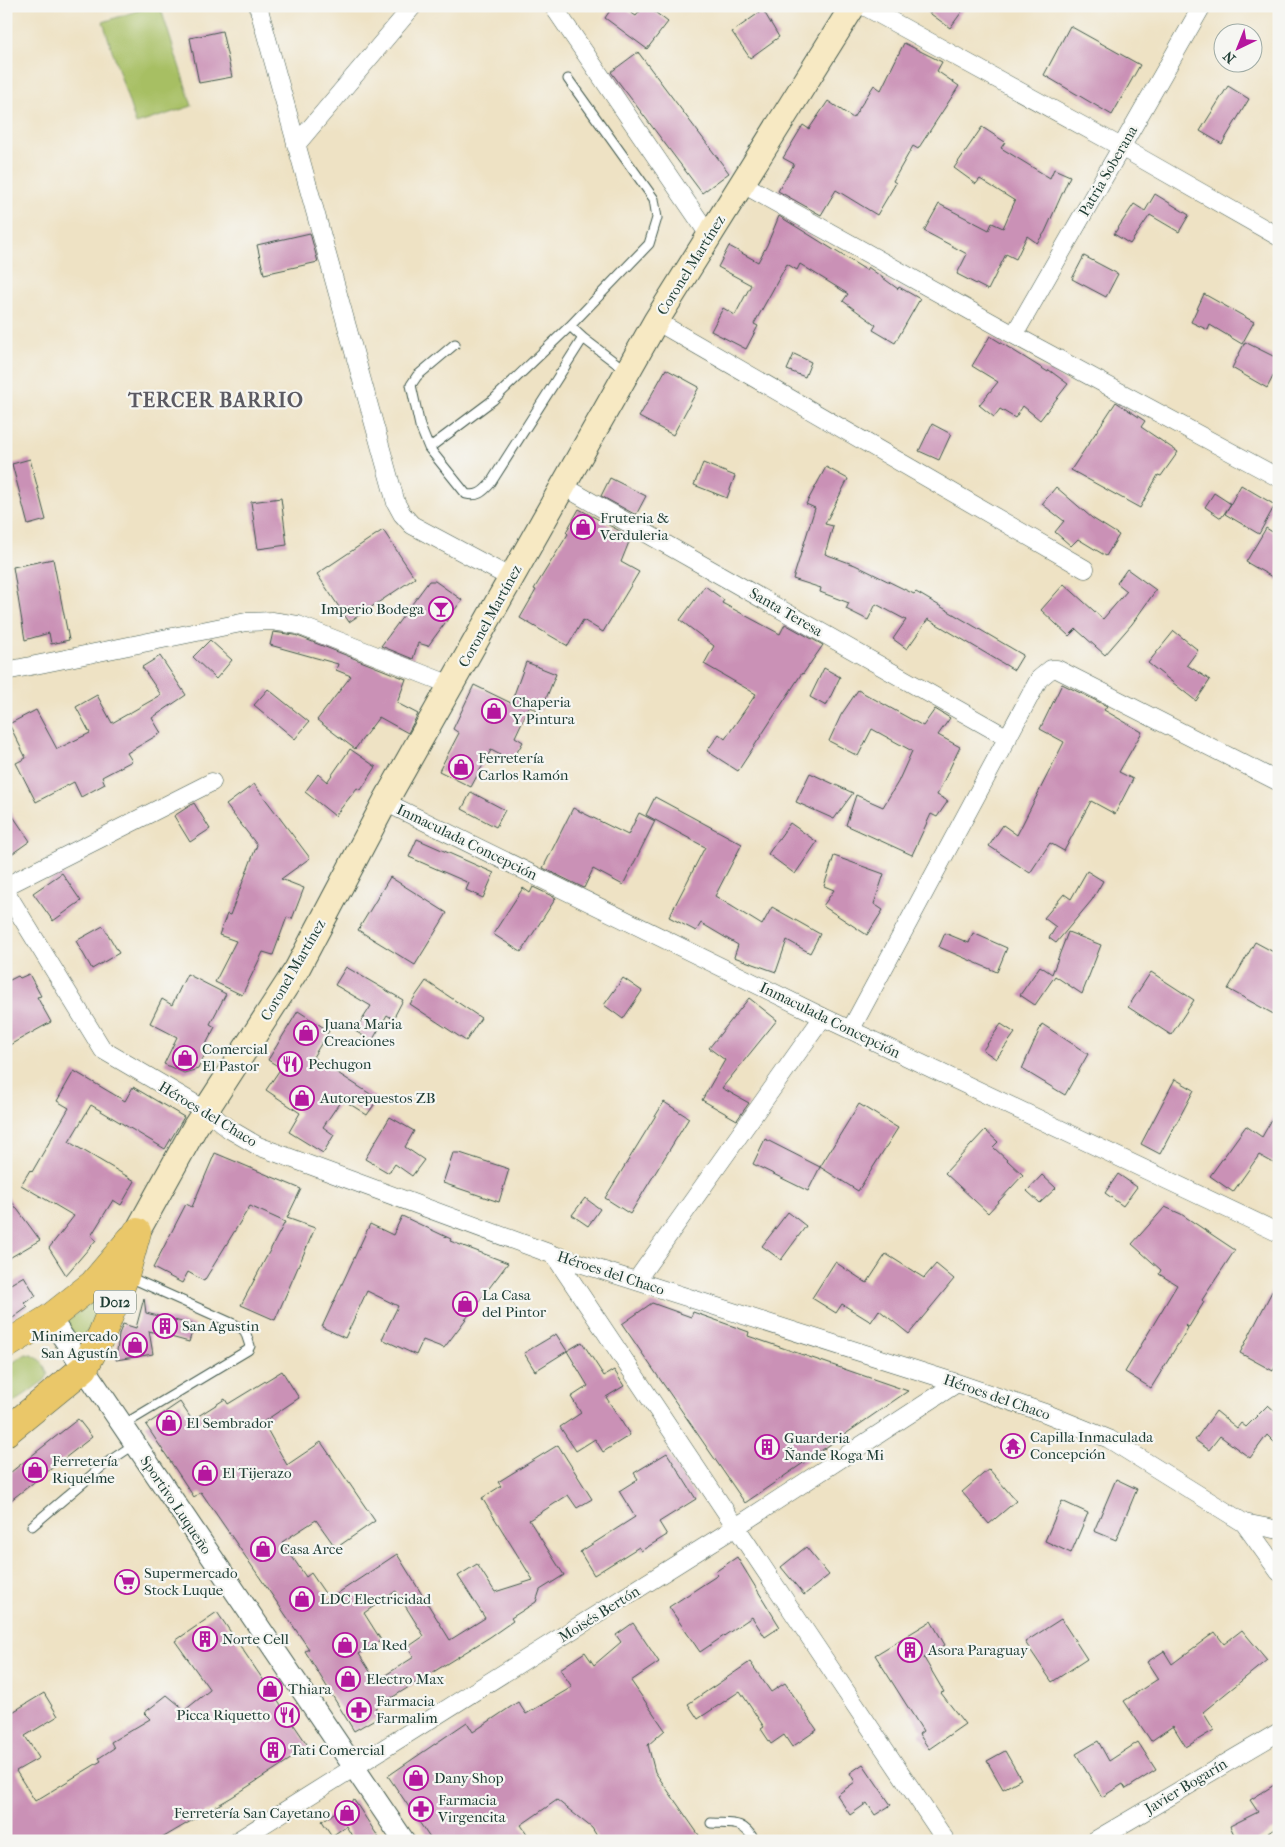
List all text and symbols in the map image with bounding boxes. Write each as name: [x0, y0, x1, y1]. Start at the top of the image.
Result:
north arrow: [1212, 22, 1262, 72]
text: N: [1220, 47, 1239, 67]
street label: Patria Soberana: [1075, 122, 1142, 220]
street label: Coronel Martínez: [653, 211, 729, 318]
district label: TERCER BARRIO: [127, 389, 304, 412]
place label: Fruteria & Verduleria: [599, 509, 669, 544]
shop icon: Fruteria & Verduleria: [570, 514, 596, 540]
street label: Coronel Martínez: [454, 561, 526, 670]
street label: Santa Teresa: [746, 584, 827, 641]
bar icon: Imperio Bodega: [428, 596, 454, 622]
place label: Imperio Bodega: [321, 600, 425, 618]
place label: Chaperia Y Pintura: [511, 693, 576, 728]
shop icon: Chaperia Y Pintura: [481, 698, 507, 724]
place label: Ferretería Carlos Ramón: [478, 749, 569, 784]
shop icon: Ferretería Carlos Ramón: [448, 754, 474, 780]
street label: Inmaculada Concepción: [394, 800, 540, 884]
street label: Coronel Martínez: [257, 916, 330, 1024]
street label: Inmaculada Concepción: [757, 978, 903, 1062]
place label: Juana Maria Creaciones: [323, 1015, 403, 1050]
shop icon: Juana Maria Creaciones: [293, 1020, 319, 1046]
place label: Comercial El Pastor: [202, 1040, 268, 1075]
shop icon: Comercial El Pastor: [172, 1045, 198, 1071]
restaurant icon: Pechugon: [277, 1051, 303, 1077]
place label: Pechugon: [308, 1055, 372, 1073]
street label: Héroes del Chaco: [155, 1078, 261, 1151]
shop icon: Autorepuestos ZB: [289, 1085, 315, 1111]
place label: Autorepuestos ZB: [319, 1089, 436, 1107]
street label: Héroes del Chaco: [555, 1247, 667, 1299]
place label: La Casa del Pintor: [482, 1286, 547, 1321]
road number: D012: [94, 1290, 136, 1314]
shop icon: La Casa del Pintor: [452, 1291, 478, 1317]
building icon: San Agustin: [152, 1313, 178, 1339]
place label: San Agustin: [182, 1317, 259, 1335]
place label: Minimercado San Agustín: [31, 1327, 118, 1362]
shop icon: Minimercado San Agustín: [122, 1332, 148, 1358]
street label: Héroes del Chaco: [941, 1370, 1053, 1424]
shop icon: El Sembrador: [156, 1410, 182, 1436]
place label: El Sembrador: [186, 1414, 274, 1432]
place label: Capilla Inmaculada Concepción: [1030, 1428, 1154, 1463]
place label: Guarderia Ñande Roga Mi: [784, 1429, 885, 1464]
temple icon: Capilla Inmaculada Concepción: [1000, 1433, 1026, 1459]
building icon: Guarderia Ñande Roga Mi: [754, 1434, 780, 1460]
place label: Ferretería Riquelme: [52, 1452, 119, 1487]
street label: Sportivo Luqueño: [136, 1452, 216, 1558]
shop icon: Ferretería Riquelme: [22, 1457, 48, 1483]
shop icon: El Tijerazo: [192, 1460, 218, 1486]
place label: El Tijerazo: [222, 1464, 292, 1482]
shop icon: Casa Arce: [250, 1536, 276, 1562]
place label: Casa Arce: [280, 1540, 343, 1558]
place label: Supermercado Stock Luque: [144, 1564, 238, 1599]
supermarket icon: Supermercado Stock Luque: [114, 1569, 140, 1595]
street label: Moisés Bertón: [555, 1582, 643, 1646]
shop icon: LDC Electricidad: [289, 1586, 315, 1612]
place label: LDC Electricidad: [320, 1590, 432, 1608]
building icon: Norte Cell: [192, 1626, 218, 1652]
place label: Norte Cell: [222, 1630, 289, 1648]
shop icon: La Red: [332, 1632, 358, 1658]
place label: La Red: [362, 1636, 408, 1654]
building icon: Asora Paraguay: [897, 1637, 923, 1663]
place label: Asora Paraguay: [927, 1641, 1029, 1659]
shop icon: Electro Max: [335, 1666, 361, 1692]
place label: Electro Max: [366, 1670, 444, 1688]
shop icon: Thiara: [257, 1676, 283, 1702]
place label: Thiara: [288, 1680, 333, 1698]
place label: Farmacia Farmalim: [376, 1692, 438, 1727]
pharmacy icon: Farmacia Farmalim: [346, 1697, 372, 1723]
restaurant icon: Picca Riquetto: [274, 1702, 300, 1728]
place label: Picca Riquetto: [176, 1706, 270, 1724]
building icon: Tati Comercial: [260, 1737, 286, 1763]
place label: Tati Comercial: [290, 1741, 385, 1759]
street label: Javier Bogarín: [1141, 1754, 1231, 1818]
shop icon: Dany Shop: [403, 1765, 429, 1791]
place label: Dany Shop: [434, 1769, 504, 1787]
place label: Farmacia Virgencita: [437, 1791, 507, 1826]
pharmacy icon: Farmacia Virgencita: [408, 1796, 434, 1822]
shop icon: Ferretería San Cayetano: [334, 1800, 360, 1826]
place label: Ferretería San Cayetano: [174, 1804, 330, 1822]

